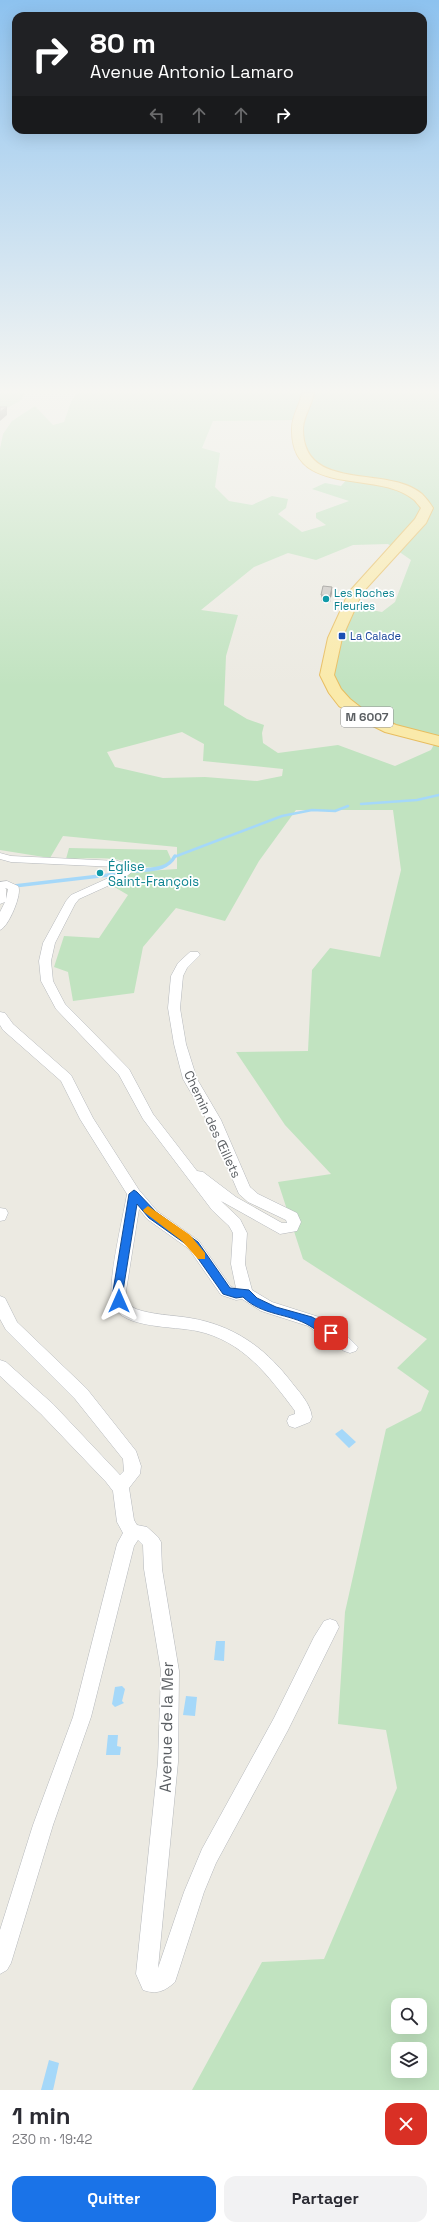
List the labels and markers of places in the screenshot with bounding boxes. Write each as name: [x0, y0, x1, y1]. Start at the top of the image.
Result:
place label: Les Roches Fleuries: [334, 586, 395, 613]
marker: Les Roches Fleuries: [321, 594, 331, 604]
place label: La Calade: [350, 629, 401, 643]
marker: La Calade: [337, 631, 347, 641]
place label: Église Saint-François: [108, 858, 199, 890]
marker: Église Saint-François: [95, 868, 105, 878]
pin: [314, 1316, 348, 1350]

